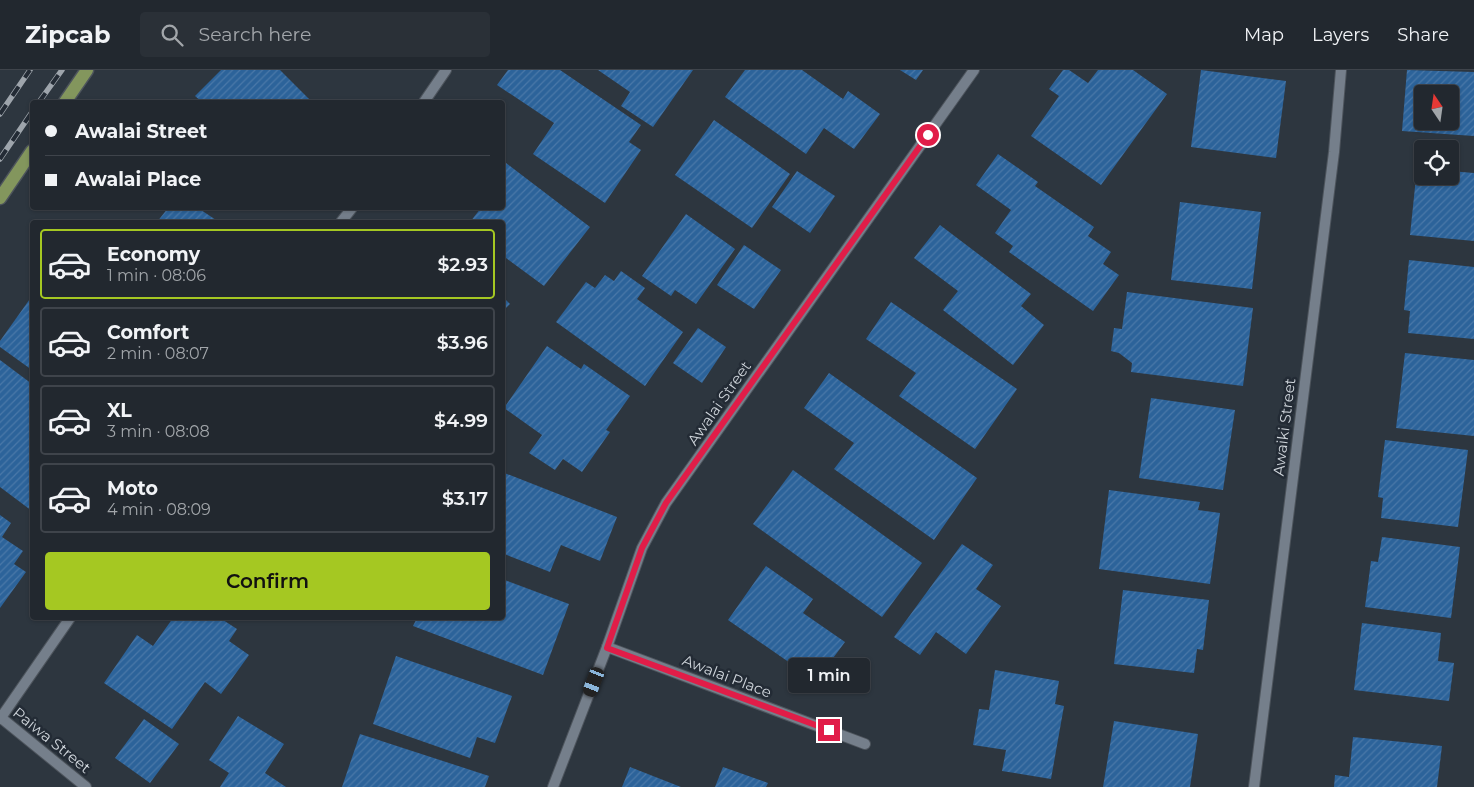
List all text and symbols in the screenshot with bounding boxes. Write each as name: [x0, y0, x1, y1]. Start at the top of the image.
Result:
search box: [140, 12, 490, 57]
text: Zipcab: [25, 20, 110, 49]
icon: search: [158, 21, 186, 49]
text: Search here: [198, 23, 311, 46]
text: Map: [1244, 24, 1284, 46]
text: Layers: [1312, 24, 1369, 46]
text: Share: [1397, 24, 1449, 46]
north arrow: [1414, 85, 1459, 130]
map controls: [1414, 85, 1459, 185]
text: Awalai Street: [75, 120, 207, 143]
route start: [917, 124, 939, 146]
button: locate: [1414, 140, 1459, 185]
text: Awalai Place: [75, 168, 201, 191]
icon: car: [47, 242, 92, 287]
text: Economy: [107, 243, 200, 266]
text: $2.93: [437, 253, 488, 276]
text: 1 min · 08:06: [107, 266, 206, 285]
icon: car: [47, 320, 92, 365]
text: Comfort: [107, 321, 189, 344]
text: $3.96: [437, 331, 488, 354]
text: 2 min · 08:07: [107, 344, 209, 363]
street label: Awalai Street: [683, 357, 755, 449]
street label: Awaiki Street: [1269, 377, 1299, 477]
icon: car: [47, 398, 92, 443]
text: XL: [107, 399, 132, 422]
text: $4.99: [434, 409, 488, 432]
text: 3 min · 08:08: [107, 422, 210, 441]
icon: car: [47, 476, 92, 521]
text: Moto: [107, 477, 158, 500]
text: $3.17: [442, 487, 488, 510]
text: 4 min · 08:09: [107, 500, 211, 519]
button: Confirm: [45, 552, 490, 610]
street label: Awalai Place: [680, 650, 774, 702]
callout: 1 min: [788, 658, 870, 692]
car: [581, 665, 606, 699]
text: 1 min: [808, 666, 850, 685]
street label: Paiwa Street: [9, 703, 95, 777]
route end: [818, 719, 840, 741]

